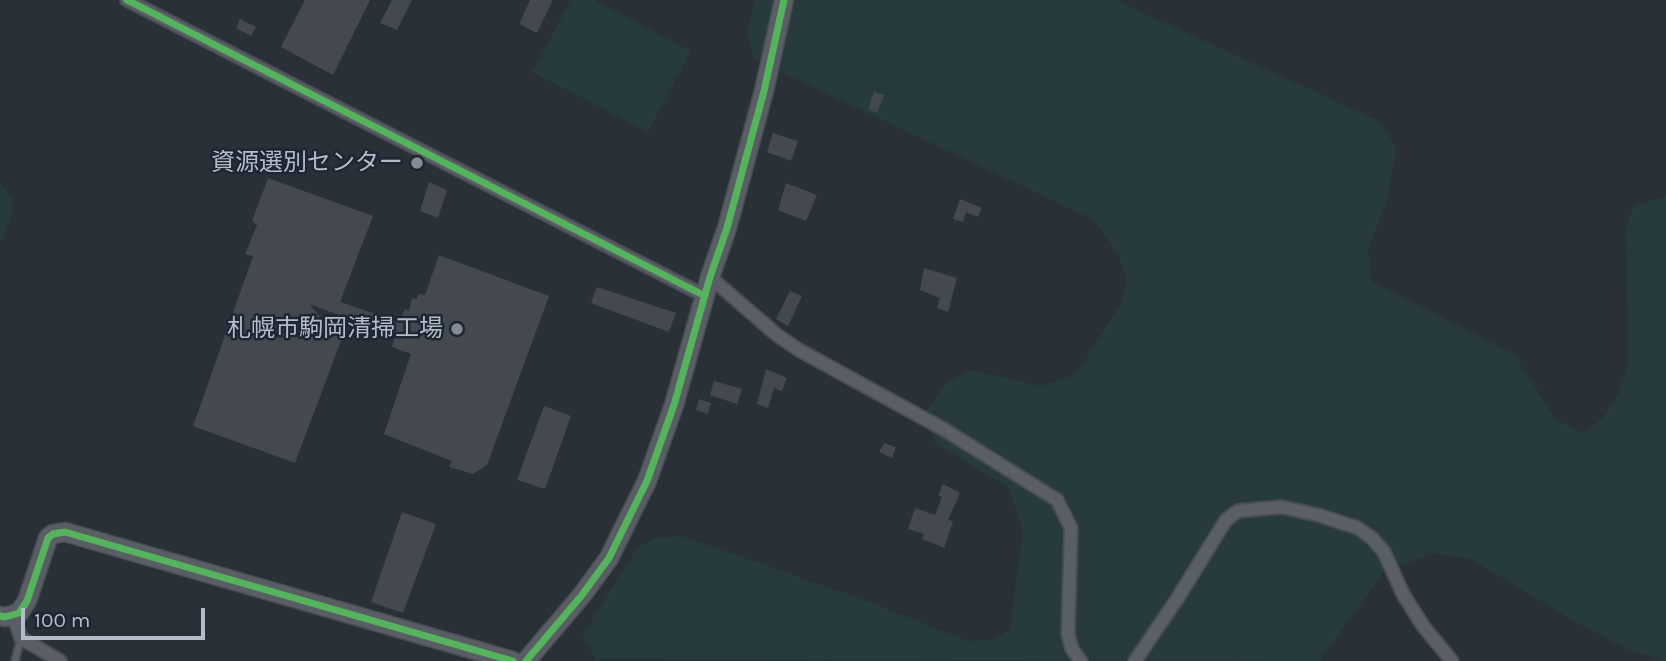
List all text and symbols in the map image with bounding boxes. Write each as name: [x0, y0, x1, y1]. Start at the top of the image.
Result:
place label: 資源選別センター: [211, 149, 403, 177]
marker: 資源選別センター: [409, 155, 425, 171]
place label: 札幌市駒岡清掃工場: [227, 315, 443, 343]
marker: 札幌市駒岡清掃工場: [449, 321, 465, 337]
scale bar: [24, 594, 208, 638]
text: 100 m: [34, 608, 91, 632]

